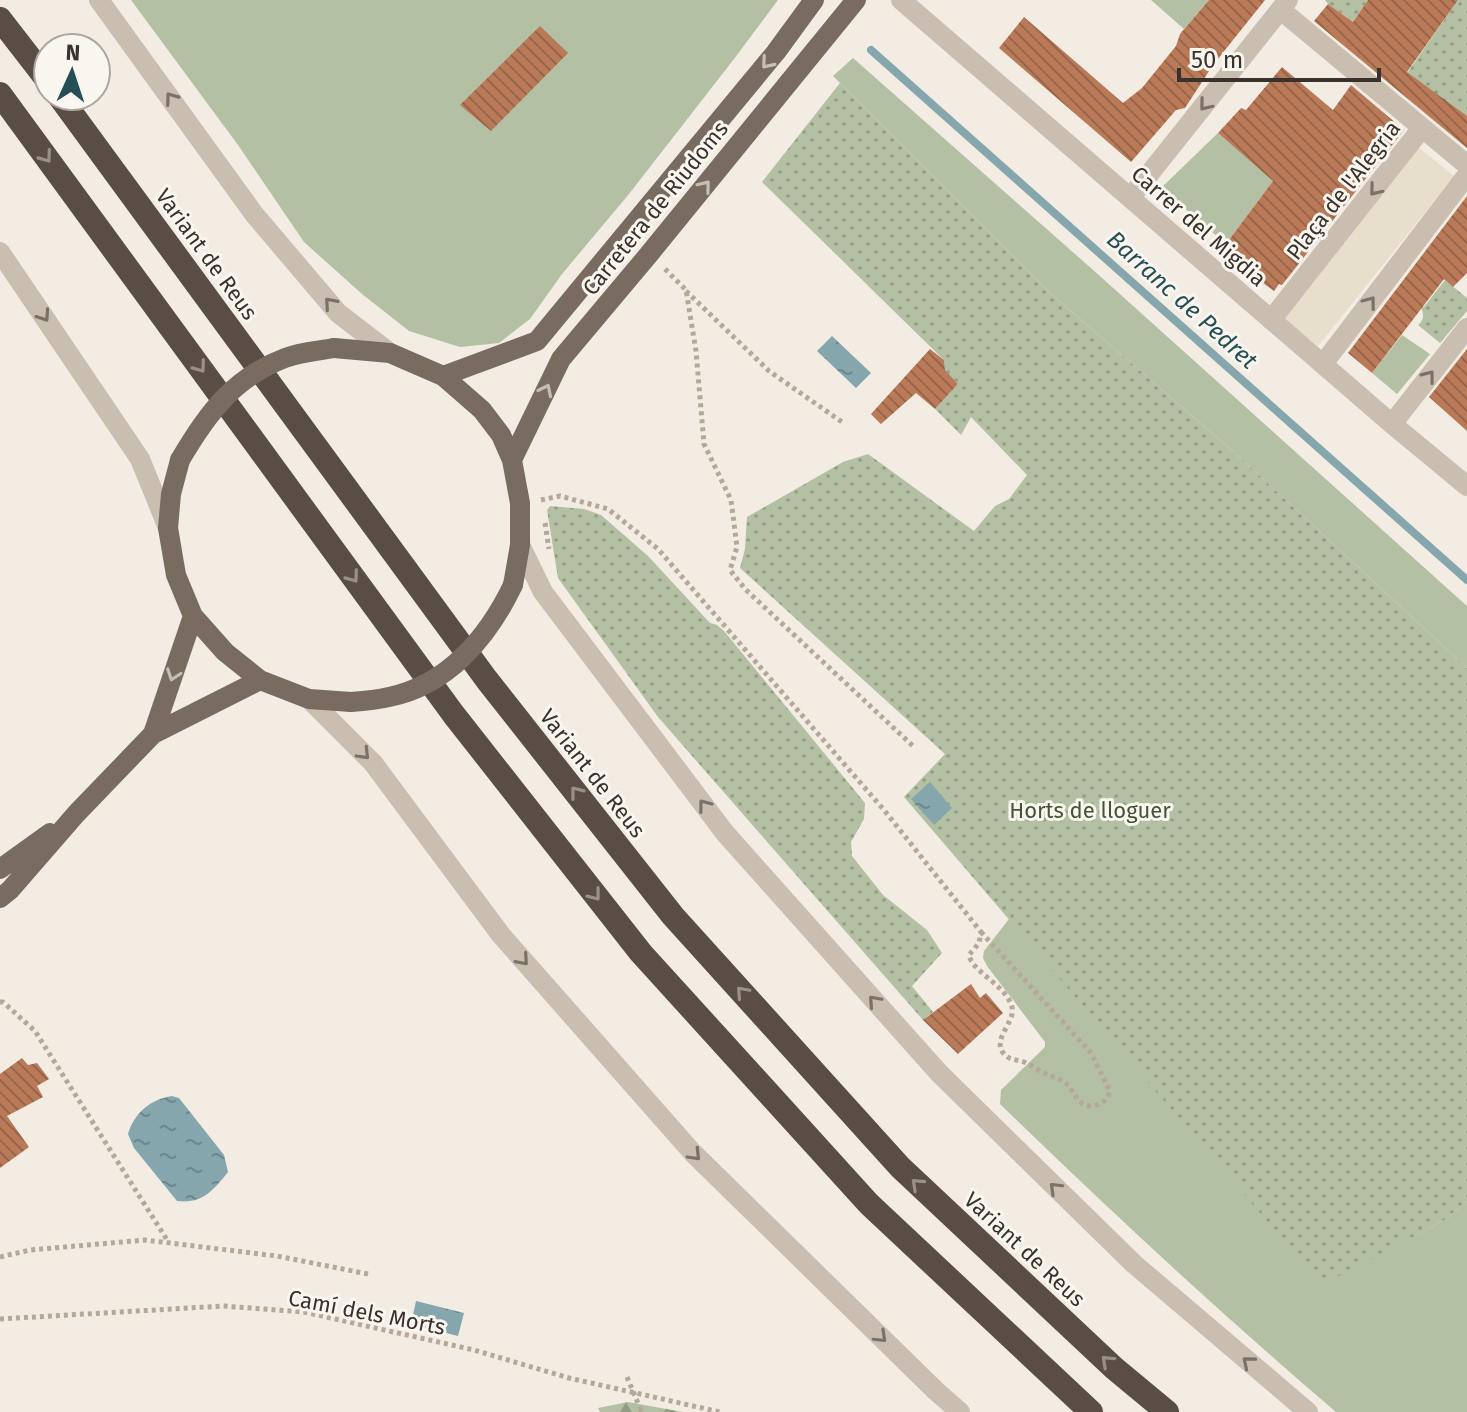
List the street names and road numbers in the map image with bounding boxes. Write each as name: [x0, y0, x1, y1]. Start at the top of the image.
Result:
street label: Plaça de l'Alegria: [1281, 115, 1406, 265]
street label: Carretera de Riudoms: [577, 116, 734, 301]
street label: Carrer del Migdia: [1126, 160, 1272, 292]
street label: Variant de Reus: [150, 183, 263, 325]
street label: Variant de Reus: [534, 704, 651, 843]
street label: Variant de Reus: [959, 1186, 1091, 1312]
street label: Camí dels Morts: [286, 1284, 448, 1341]

